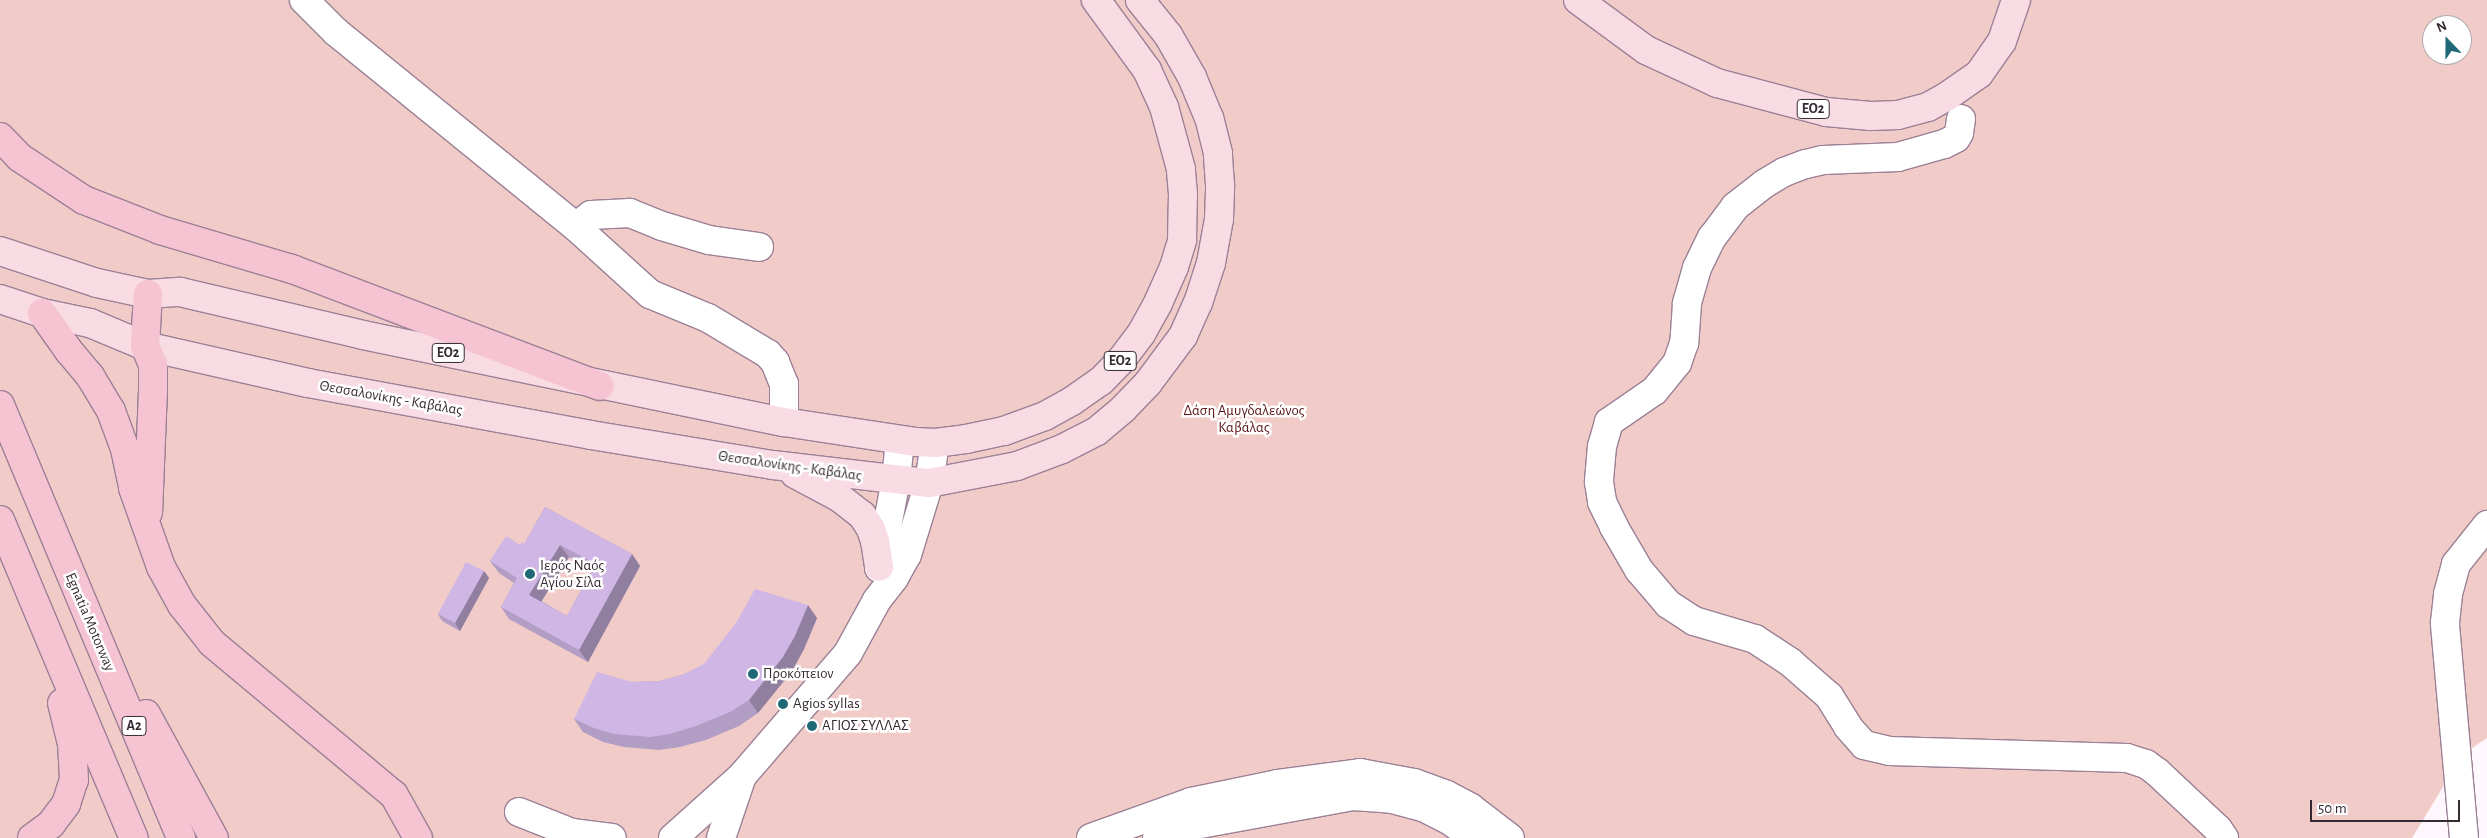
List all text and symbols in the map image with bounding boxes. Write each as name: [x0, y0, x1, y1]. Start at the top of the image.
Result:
north arrow: [2422, 15, 2472, 65]
text: N: [2435, 19, 2449, 35]
road number: ΕΟ2: [1796, 98, 1830, 120]
road number: ΕΟ2: [430, 342, 466, 364]
road number: ΕΟ2: [1102, 350, 1138, 372]
street label: Θεσσαλονίκης - Καβάλας: [318, 377, 464, 419]
park label: Δάση Αμυγδαλεώνος Καβάλας: [1184, 401, 1304, 436]
street label: Θεσσαλονίκης - Καβάλας: [717, 447, 863, 485]
place label: Ιερός Ναός Αγίου Σίλα: [540, 556, 604, 591]
marker: Ιερός Ναός Αγίου Σίλα: [524, 568, 536, 580]
street label: Egnatia Motorway: [61, 570, 119, 674]
place label: Προκόπειον: [763, 665, 834, 683]
marker: Προκόπειον: [747, 668, 759, 680]
place label: Agios syllas: [793, 695, 860, 713]
marker: Agios syllas: [777, 698, 789, 710]
road number: Α2: [122, 714, 146, 738]
place label: ΑΓΙΟΣ ΣΥΛΛΑΣ: [822, 717, 909, 735]
marker: ΑΓΙΟΣ ΣΥΛΛΑΣ: [806, 720, 818, 732]
scale bar: [2312, 790, 2462, 822]
text: 50 m: [2318, 801, 2347, 816]

